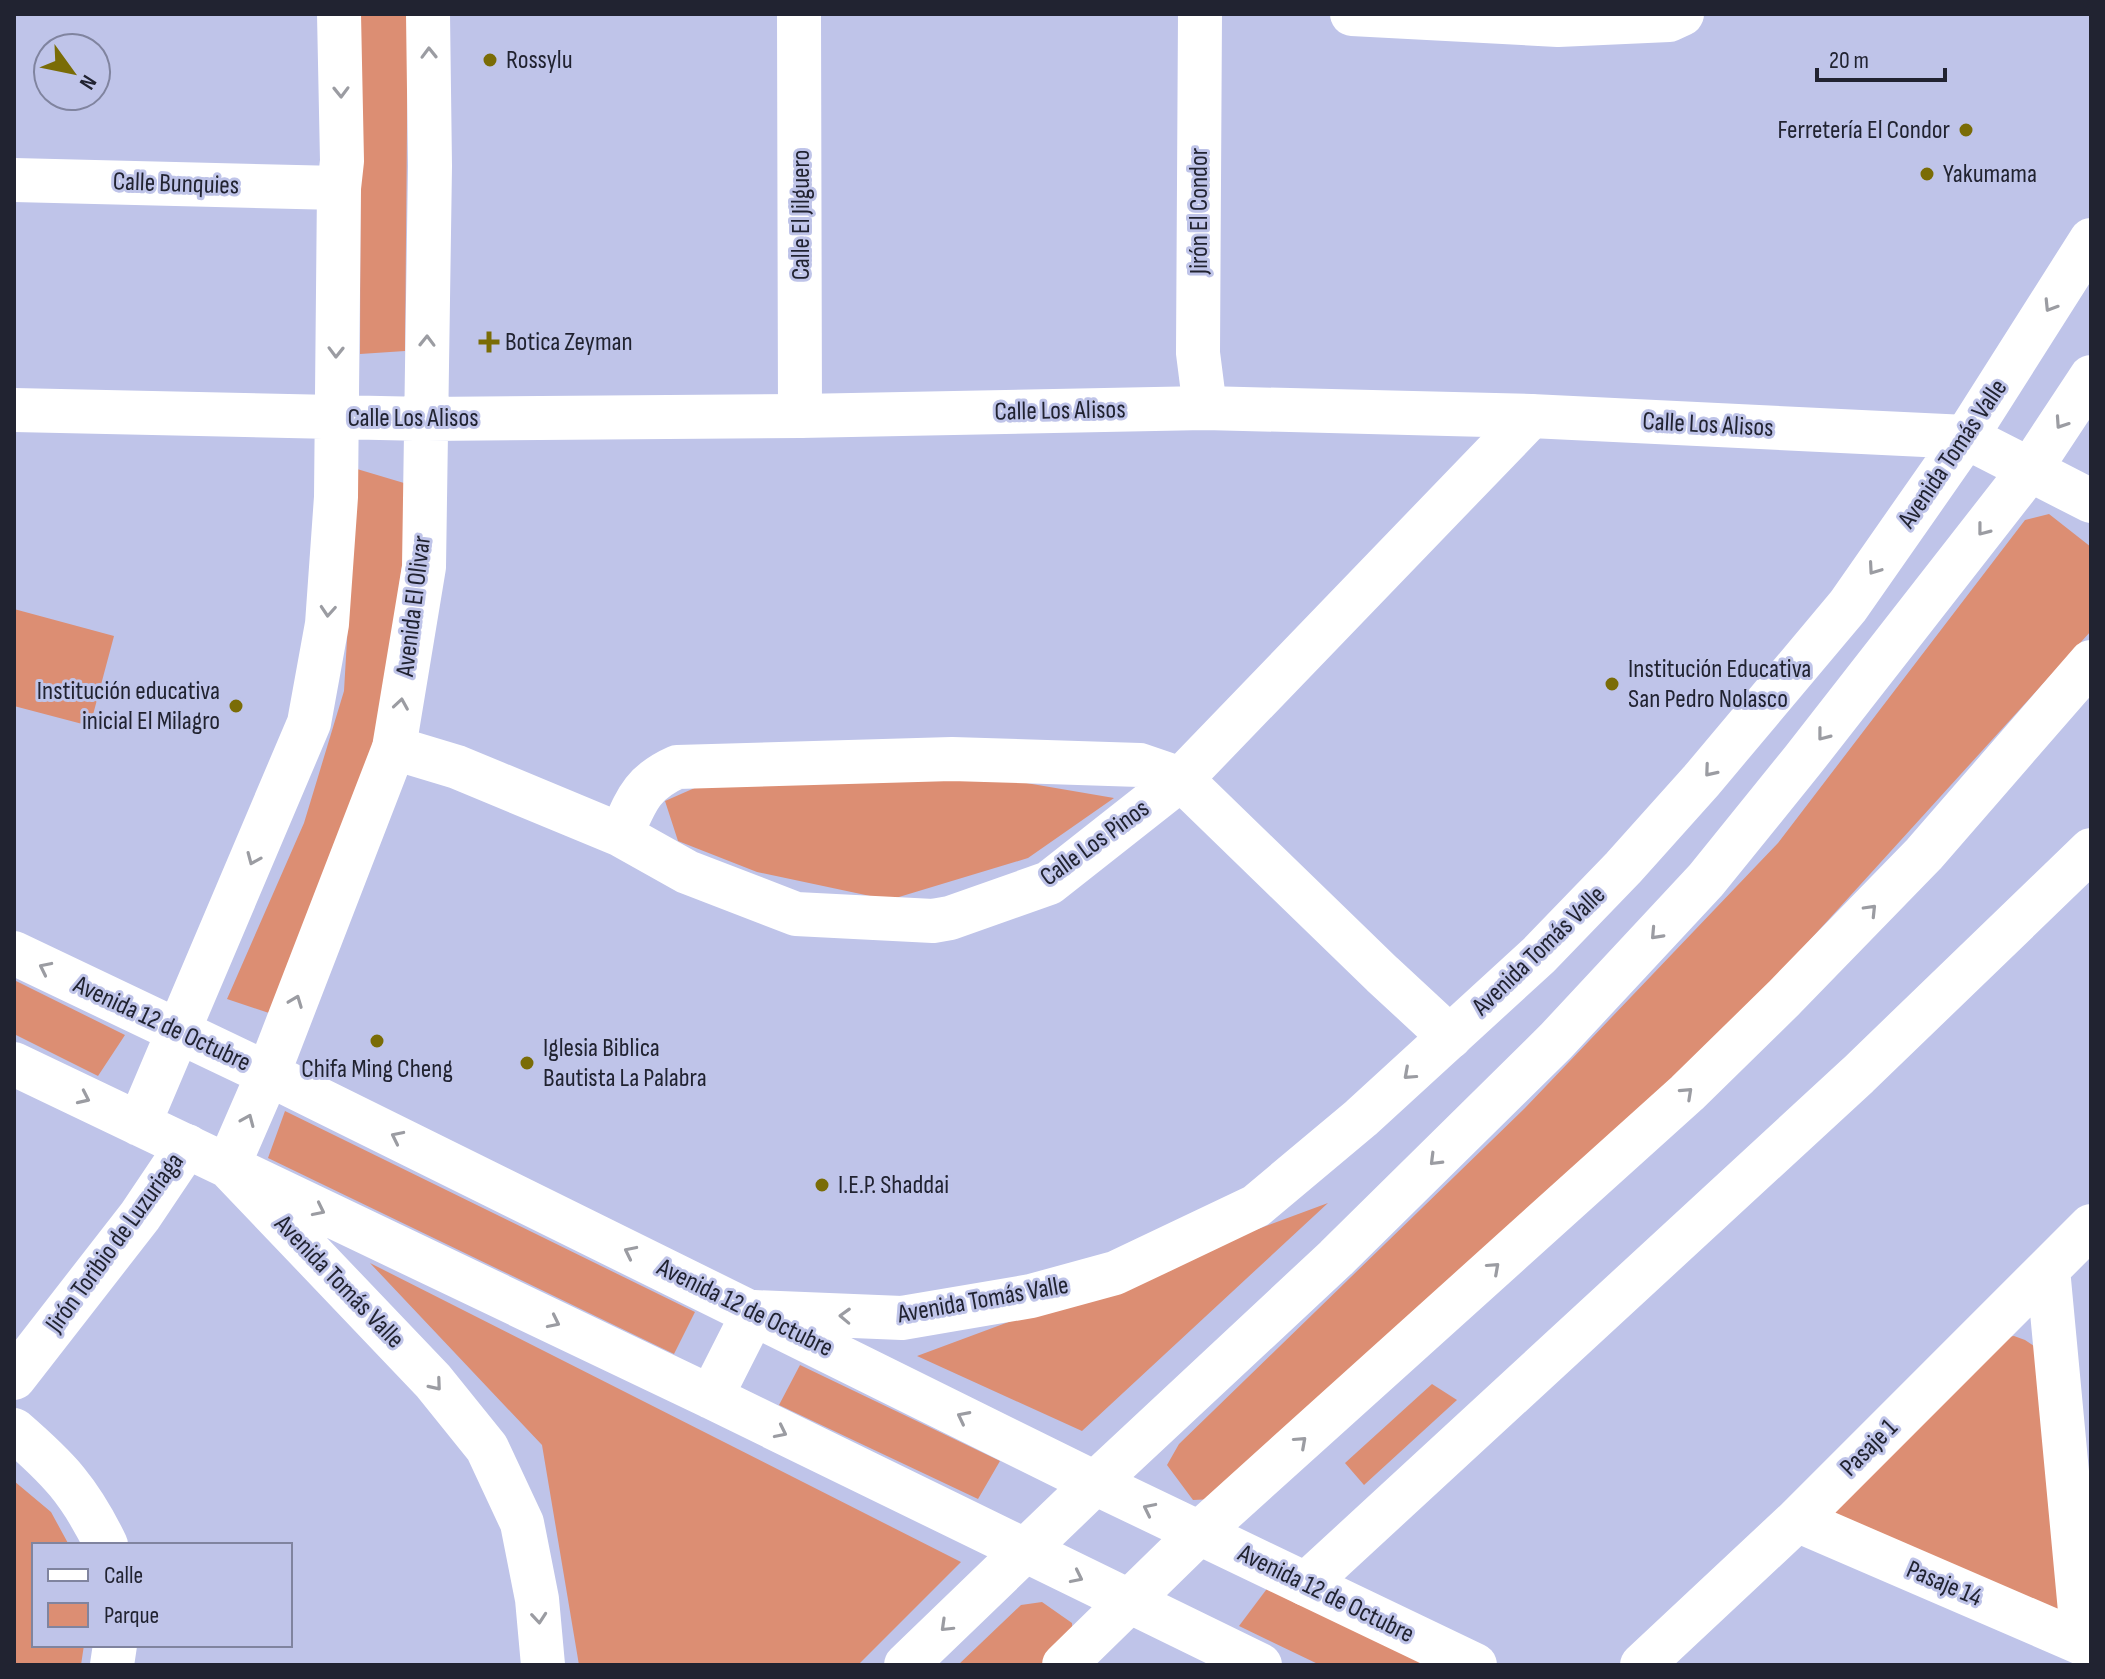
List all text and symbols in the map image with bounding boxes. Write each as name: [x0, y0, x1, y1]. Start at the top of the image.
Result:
north arrow: [32, 32, 112, 112]
scale bar: [1817, 32, 1945, 82]
place label: Rossylu: [506, 45, 573, 76]
one-way arrow: [420, 46, 438, 59]
text: 20 m: [1829, 46, 1869, 75]
marker: Rossylu: [481, 51, 499, 69]
text: N: [73, 70, 102, 94]
one-way arrow: [332, 86, 349, 99]
place label: Ferretería El Condor: [1777, 115, 1951, 146]
marker: Ferretería El Condor: [1957, 121, 1975, 139]
street label: Jirón El Condor: [1184, 147, 1215, 275]
street label: Calle El Jilguero: [786, 150, 817, 280]
place label: Yakumama: [1943, 159, 2037, 190]
marker: Yakumama: [1918, 165, 1936, 183]
street label: Calle Bunquies: [112, 166, 240, 202]
one-way arrow: [2044, 297, 2059, 312]
place label: Botica Zeyman: [505, 327, 633, 358]
marker: Botica Zeyman: [480, 333, 498, 351]
one-way arrow: [418, 334, 436, 347]
one-way arrow: [327, 346, 345, 359]
street label: Avenida Tomás Valle: [1891, 374, 2014, 535]
street label: Calle Los Alisos: [994, 394, 1126, 428]
street label: Calle Los Alisos: [347, 403, 479, 434]
street label: Calle Los Alisos: [1642, 406, 1774, 444]
one-way arrow: [2056, 414, 2071, 428]
one-way arrow: [1978, 521, 1992, 536]
street label: Avenida El Olivar: [390, 533, 438, 679]
one-way arrow: [1869, 560, 1884, 574]
one-way arrow: [320, 605, 337, 618]
place label: Institución Educativa San Pedro Nolasco: [1628, 654, 1811, 715]
marker: Institución Educativa San Pedro Nolasco: [1603, 675, 1621, 693]
place label: Institución educativa inicial El Milagro: [37, 676, 220, 737]
marker: Institución educativa inicial El Milagro: [227, 697, 245, 715]
one-way arrow: [392, 697, 409, 711]
one-way arrow: [1818, 726, 1832, 741]
one-way arrow: [1705, 761, 1720, 776]
street label: Calle Los Pinos: [1034, 793, 1156, 893]
one-way arrow: [246, 850, 262, 865]
street label: Avenida Tomás Valle: [1465, 880, 1612, 1023]
one-way arrow: [1861, 905, 1876, 919]
one-way arrow: [1651, 924, 1665, 939]
one-way arrow: [39, 963, 54, 978]
street label: Avenida 12 de Octubre: [68, 969, 256, 1079]
one-way arrow: [286, 995, 303, 1009]
marker: Chifa Ming Cheng: [368, 1032, 386, 1050]
place label: Iglesia Biblica Bautista La Palabra: [543, 1033, 707, 1094]
place label: Chifa Ming Cheng: [301, 1054, 453, 1085]
marker: Iglesia Biblica Bautista La Palabra: [518, 1054, 536, 1072]
one-way arrow: [1404, 1065, 1418, 1080]
one-way arrow: [76, 1088, 91, 1104]
one-way arrow: [1678, 1088, 1692, 1103]
one-way arrow: [238, 1114, 254, 1128]
one-way arrow: [390, 1131, 405, 1147]
street label: Jirón Toribio de Luzuriaga: [39, 1147, 190, 1340]
one-way arrow: [1430, 1151, 1444, 1165]
place label: I.E.P. Shaddai: [838, 1170, 949, 1201]
marker: I.E.P. Shaddai: [813, 1176, 831, 1194]
one-way arrow: [311, 1200, 325, 1216]
street label: Avenida Tomás Valle: [267, 1208, 410, 1355]
one-way arrow: [624, 1246, 639, 1261]
street label: Avenida 12 de Octubre: [651, 1252, 838, 1364]
one-way arrow: [1484, 1263, 1499, 1277]
street label: Avenida Tomás Valle: [894, 1270, 1071, 1330]
one-way arrow: [838, 1307, 851, 1324]
one-way arrow: [545, 1312, 560, 1328]
one-way arrow: [426, 1376, 441, 1390]
one-way arrow: [957, 1411, 972, 1427]
street label: Pasaje 1: [1834, 1413, 1904, 1483]
one-way arrow: [773, 1422, 788, 1437]
one-way arrow: [1291, 1437, 1306, 1451]
one-way arrow: [1143, 1503, 1157, 1519]
street label: Avenida 12 de Octubre: [1232, 1538, 1419, 1650]
legend: [32, 1543, 292, 1647]
street label: Pasaje 14: [1902, 1554, 1987, 1614]
text: Calle: [104, 1561, 143, 1590]
one-way arrow: [1068, 1567, 1083, 1582]
text: Parque: [104, 1601, 159, 1630]
one-way arrow: [530, 1611, 547, 1624]
one-way arrow: [941, 1617, 955, 1631]

